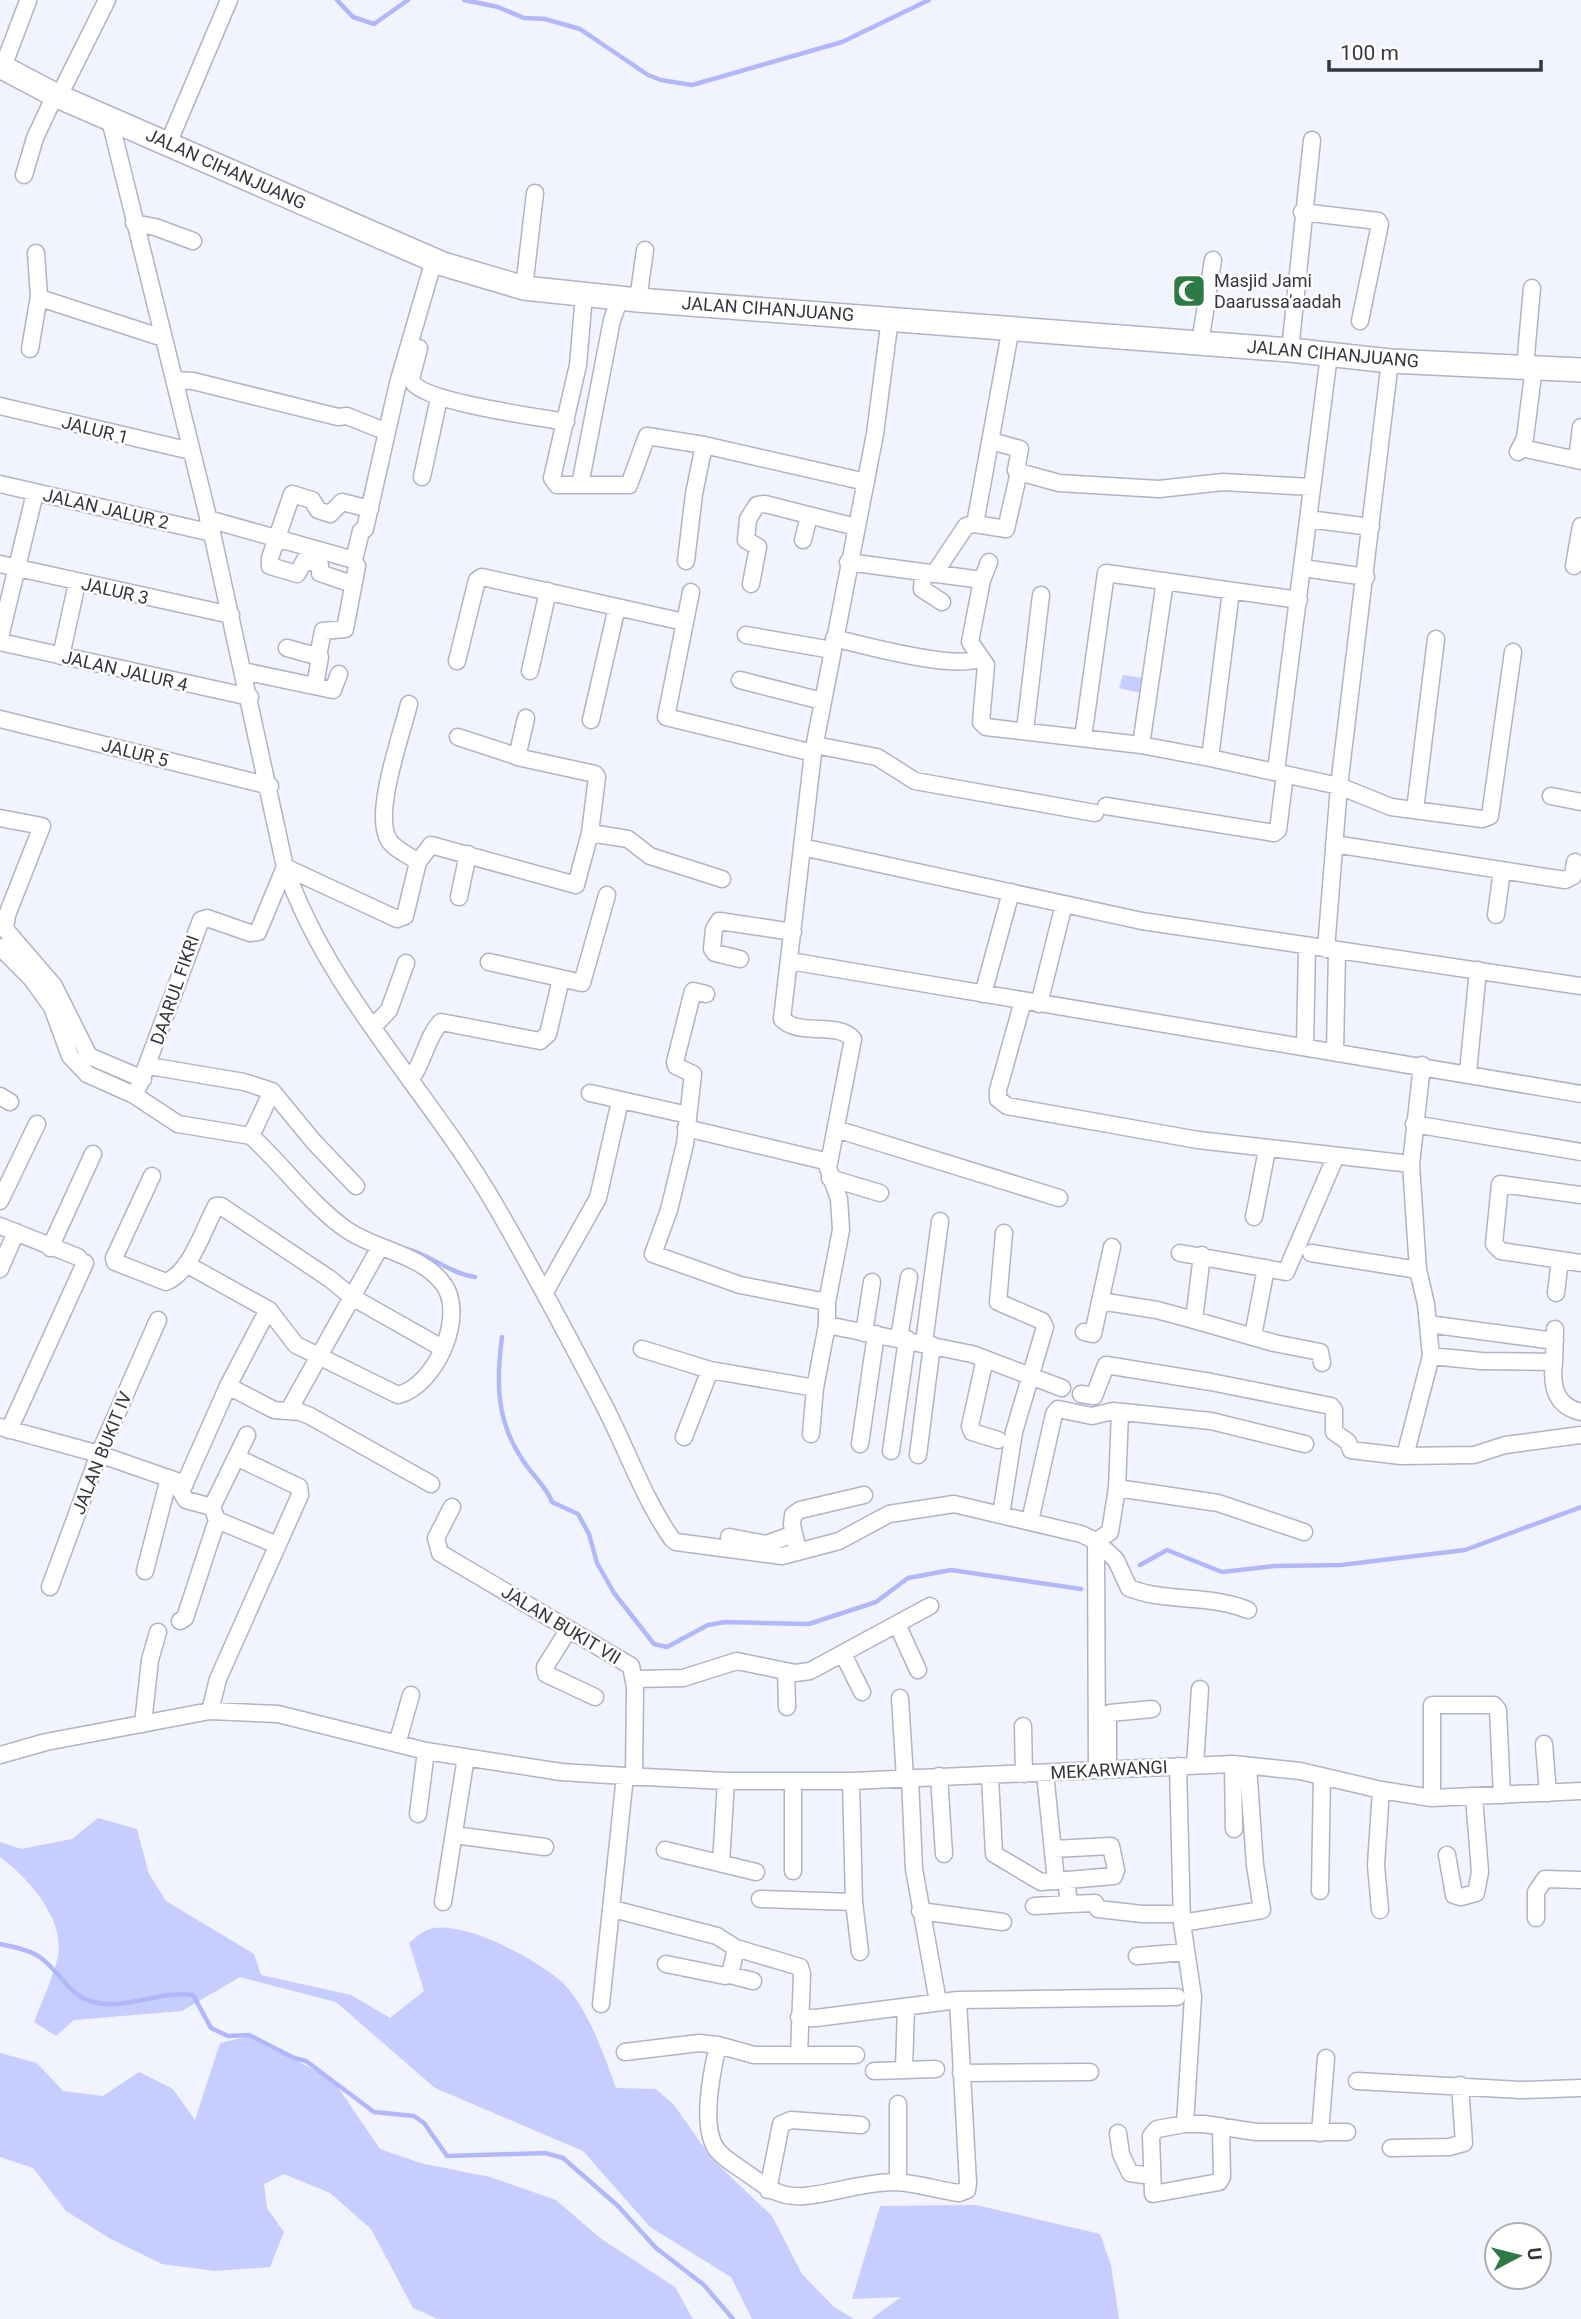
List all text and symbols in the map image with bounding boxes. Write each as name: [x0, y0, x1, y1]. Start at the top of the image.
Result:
scale bar: [1329, 28, 1541, 72]
text: 100 m: [1340, 41, 1399, 65]
street label: JALAN CIHANJUANG: [143, 124, 309, 213]
place label: Masjid Jami Daarussa'aadah: [1214, 270, 1341, 312]
mosque icon: Masjid Jami Daarussa'aadah: [1170, 272, 1208, 310]
street label: JALAN CIHANJUANG: [681, 292, 855, 325]
street label: JALAN CIHANJUANG: [1246, 336, 1420, 371]
street label: JALUR 1: [60, 411, 131, 448]
street label: JALAN JALUR 2: [41, 484, 171, 533]
street label: JALUR 3: [80, 573, 151, 608]
street label: JALAN JALUR 4: [60, 646, 190, 695]
street label: JALUR 5: [100, 734, 171, 771]
street label: DAARUL FIKRI: [146, 932, 203, 1047]
street label: JALAN BUKIT IV: [67, 1388, 136, 1517]
street label: JALAN BUKIT VII: [498, 1581, 625, 1668]
street label: MEKARWANGI: [1050, 1756, 1168, 1783]
north arrow: [1483, 2221, 1553, 2291]
text: U: [1522, 2246, 1547, 2262]

